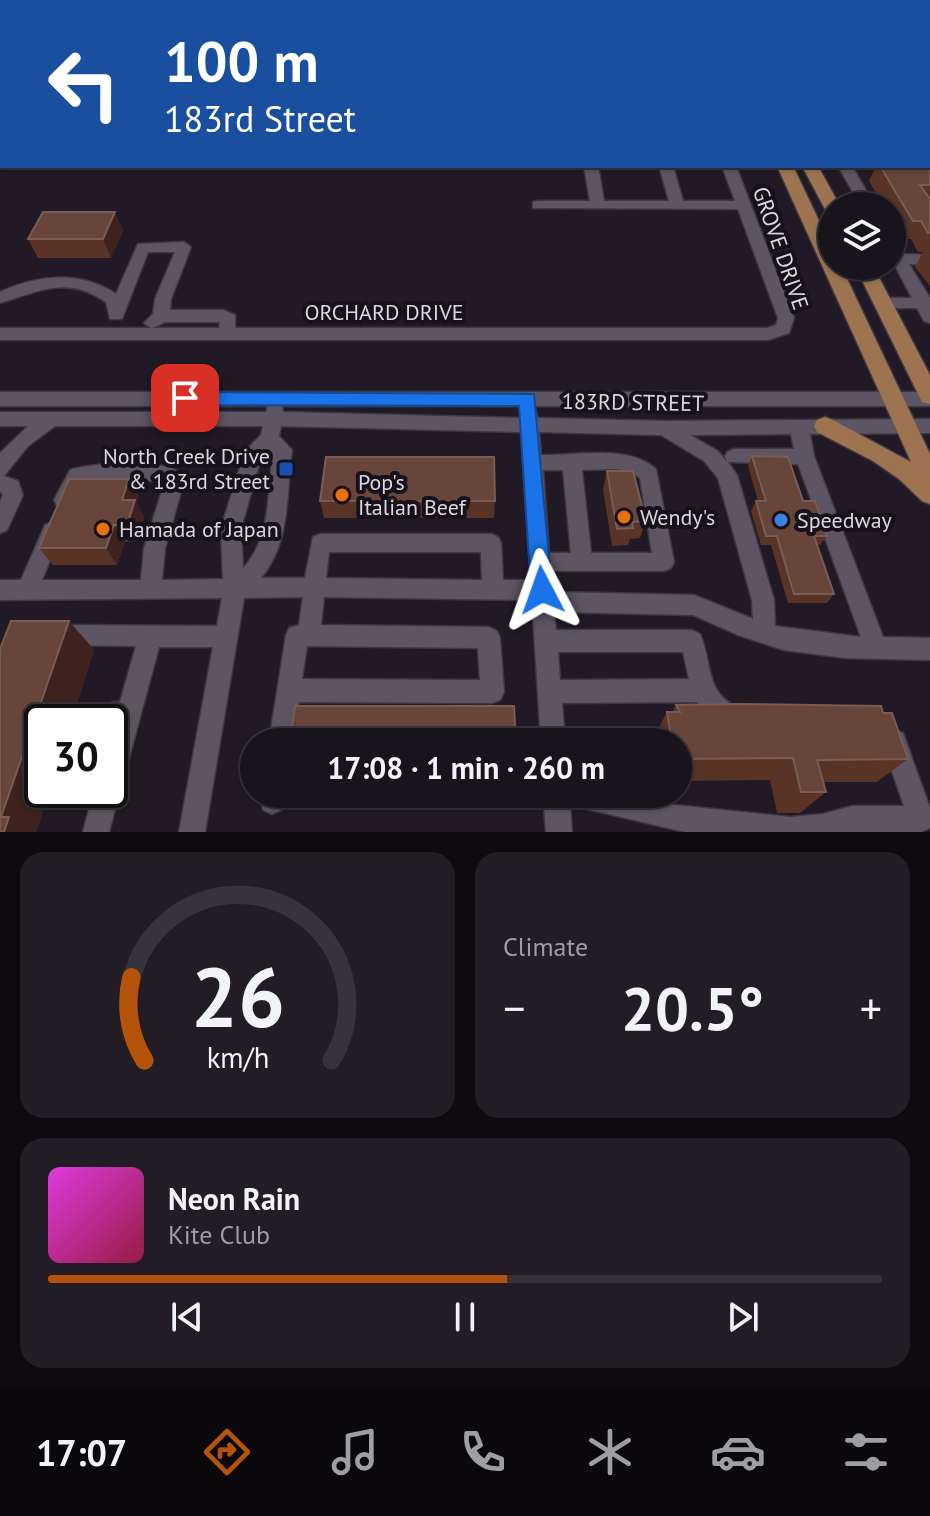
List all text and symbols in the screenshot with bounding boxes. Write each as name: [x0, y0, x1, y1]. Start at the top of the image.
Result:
text: 100 m: [164, 25, 319, 97]
icon: left: [32, 32, 136, 136]
text: 183rd Street: [164, 95, 356, 142]
street label: GROVE DRIVE: [747, 183, 815, 313]
map controls: [818, 192, 906, 280]
button: layers: [818, 192, 906, 280]
street label: ORCHARD DRIVE: [305, 298, 463, 326]
pin: [151, 364, 219, 432]
icon: arrive: [163, 376, 207, 420]
street label: 183RD STREET: [562, 387, 704, 417]
place label: North Creek Drive & 183rd Street: [103, 442, 271, 495]
marker: North Creek Drive & 183rd Street: [277, 460, 295, 478]
place label: Pop's Italian Beef: [358, 468, 467, 521]
marker: Pop's Italian Beef: [333, 486, 351, 504]
place label: Wendy's: [640, 503, 715, 531]
place label: Speedway: [797, 506, 893, 534]
marker: Wendy's: [615, 508, 633, 526]
marker: Speedway: [772, 511, 790, 529]
place label: Hamada of Japan: [119, 515, 279, 543]
marker: Hamada of Japan: [94, 520, 112, 538]
position arrow: [500, 548, 584, 632]
speed limit sign: 30: [24, 704, 128, 808]
text: 17:08 · 1 min · 260 m: [327, 748, 605, 787]
text: Climate: [503, 930, 588, 963]
text: 26: [190, 942, 285, 1050]
text: 20.5°: [621, 969, 764, 1047]
text: −: [503, 979, 525, 1036]
text: +: [860, 979, 882, 1036]
text: km/h: [206, 1039, 269, 1076]
text: Neon Rain: [168, 1179, 300, 1218]
text: Kite Club: [168, 1218, 270, 1251]
icon: previous: [165, 1295, 209, 1339]
icon: pause: [443, 1295, 487, 1339]
icon: next: [721, 1295, 765, 1339]
icon: directions: [199, 1424, 255, 1480]
icon: music: [327, 1424, 383, 1480]
icon: phone: [455, 1424, 511, 1480]
icon: climate: [582, 1424, 638, 1480]
icon: car: [710, 1424, 766, 1480]
icon: filters: [838, 1424, 894, 1480]
text: 17:07: [36, 1429, 127, 1476]

